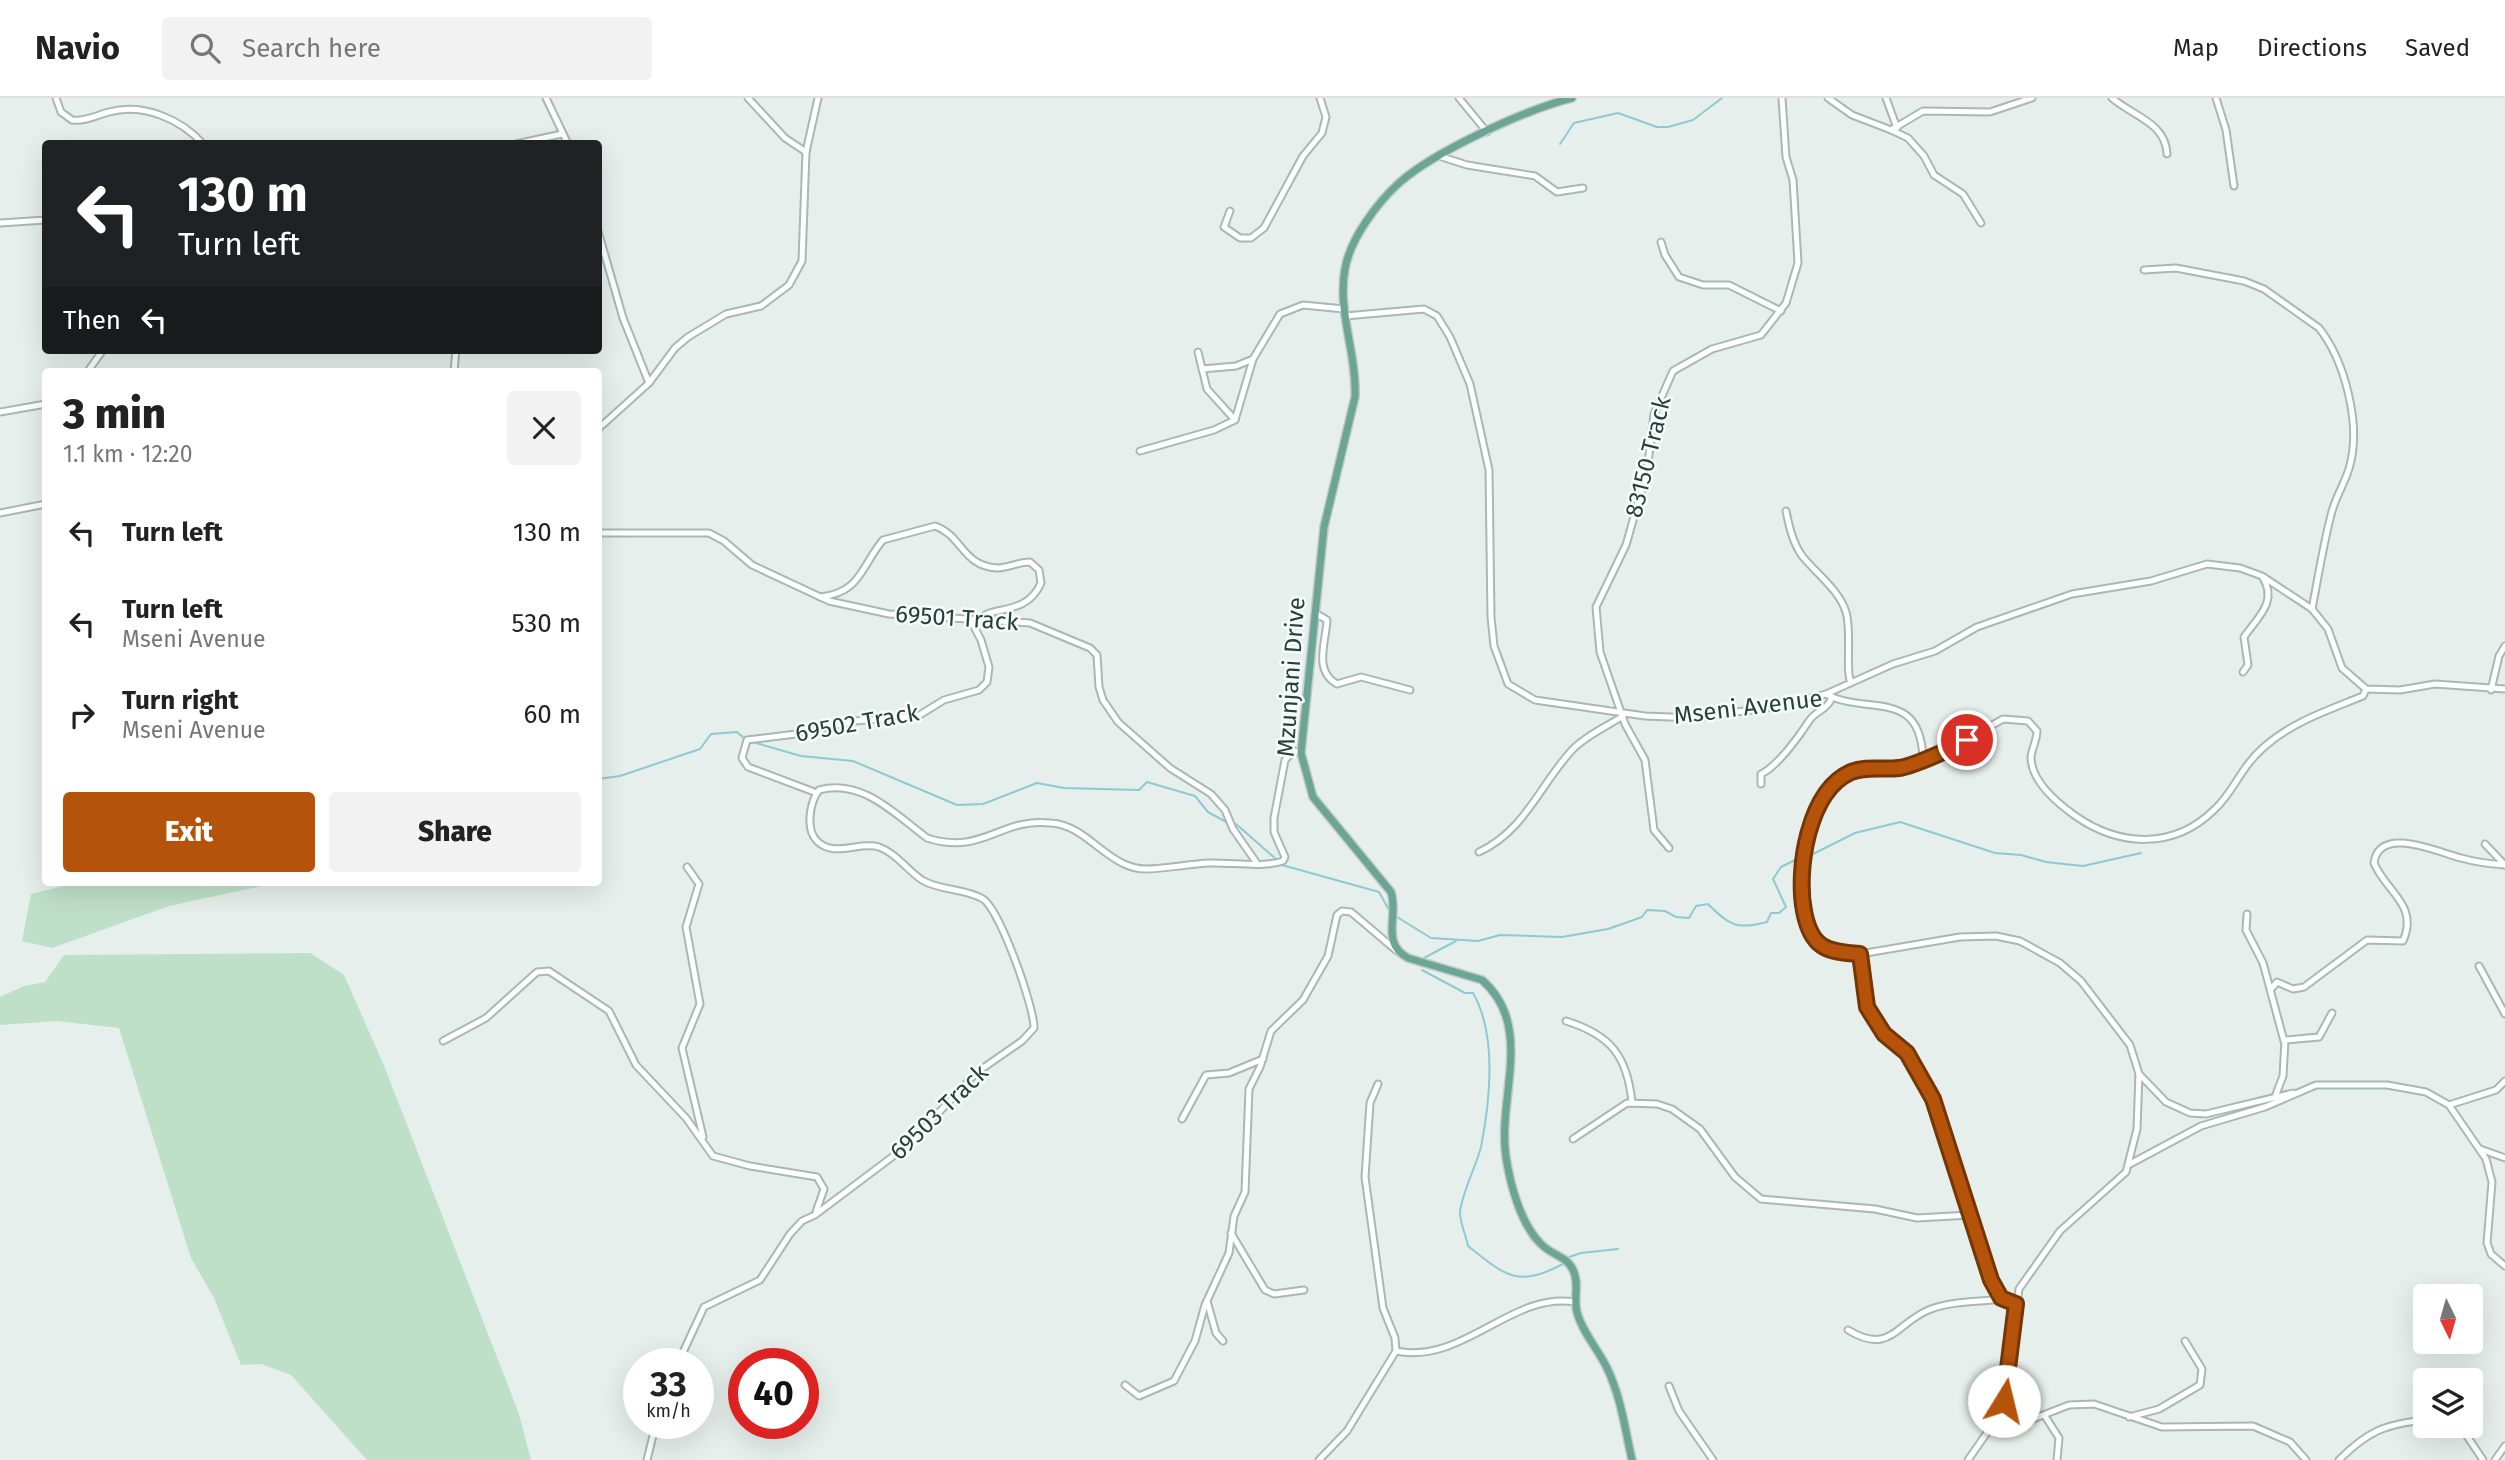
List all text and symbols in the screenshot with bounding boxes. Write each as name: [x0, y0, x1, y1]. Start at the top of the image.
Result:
search box: [162, 17, 652, 80]
text: Navio: [35, 28, 120, 68]
icon: search: [186, 29, 224, 67]
text: Search here: [242, 33, 381, 64]
text: Map: [2173, 34, 2219, 62]
text: Directions: [2257, 34, 2367, 62]
text: Saved: [2405, 34, 2470, 62]
text: 130 m: [178, 165, 308, 224]
icon: left: [63, 168, 154, 259]
text: Turn left: [178, 225, 300, 263]
icon: left: [135, 301, 173, 339]
text: Then: [63, 305, 121, 336]
text: 3 min: [63, 389, 166, 439]
button: close: [507, 391, 581, 465]
street label: 83150 Track: [1619, 393, 1677, 520]
text: 1.1 km · 12:20: [63, 440, 193, 468]
icon: left: [63, 514, 101, 552]
text: Turn left: [122, 517, 223, 548]
text: 130 m: [513, 517, 581, 548]
text: Turn left: [122, 594, 223, 625]
street label: Mzunjani Drive: [1271, 596, 1311, 758]
street label: 69501 Track: [894, 600, 1020, 636]
icon: left: [63, 605, 101, 643]
text: 530 m: [512, 608, 581, 639]
text: Mseni Avenue: [122, 625, 266, 653]
street label: Mseni Avenue: [1672, 684, 1824, 730]
text: Turn right: [122, 685, 239, 716]
icon: right: [63, 696, 101, 734]
street label: 69502 Track: [793, 698, 922, 748]
text: 60 m: [523, 699, 581, 730]
pin: [1937, 710, 1997, 770]
text: Mseni Avenue: [122, 716, 266, 744]
icon: arrive: [1948, 721, 1986, 759]
button: Exit: [63, 792, 315, 872]
button: Share: [329, 792, 581, 872]
street label: 69503 Track: [884, 1058, 994, 1166]
north arrow: [2413, 1284, 2483, 1354]
map controls: [2413, 1284, 2483, 1438]
speed limit sign: 40: [728, 1348, 819, 1439]
text: 33: [650, 1363, 687, 1405]
position arrow: [1967, 1364, 2041, 1438]
button: layers: [2413, 1368, 2483, 1438]
text: km/h: [646, 1400, 691, 1422]

